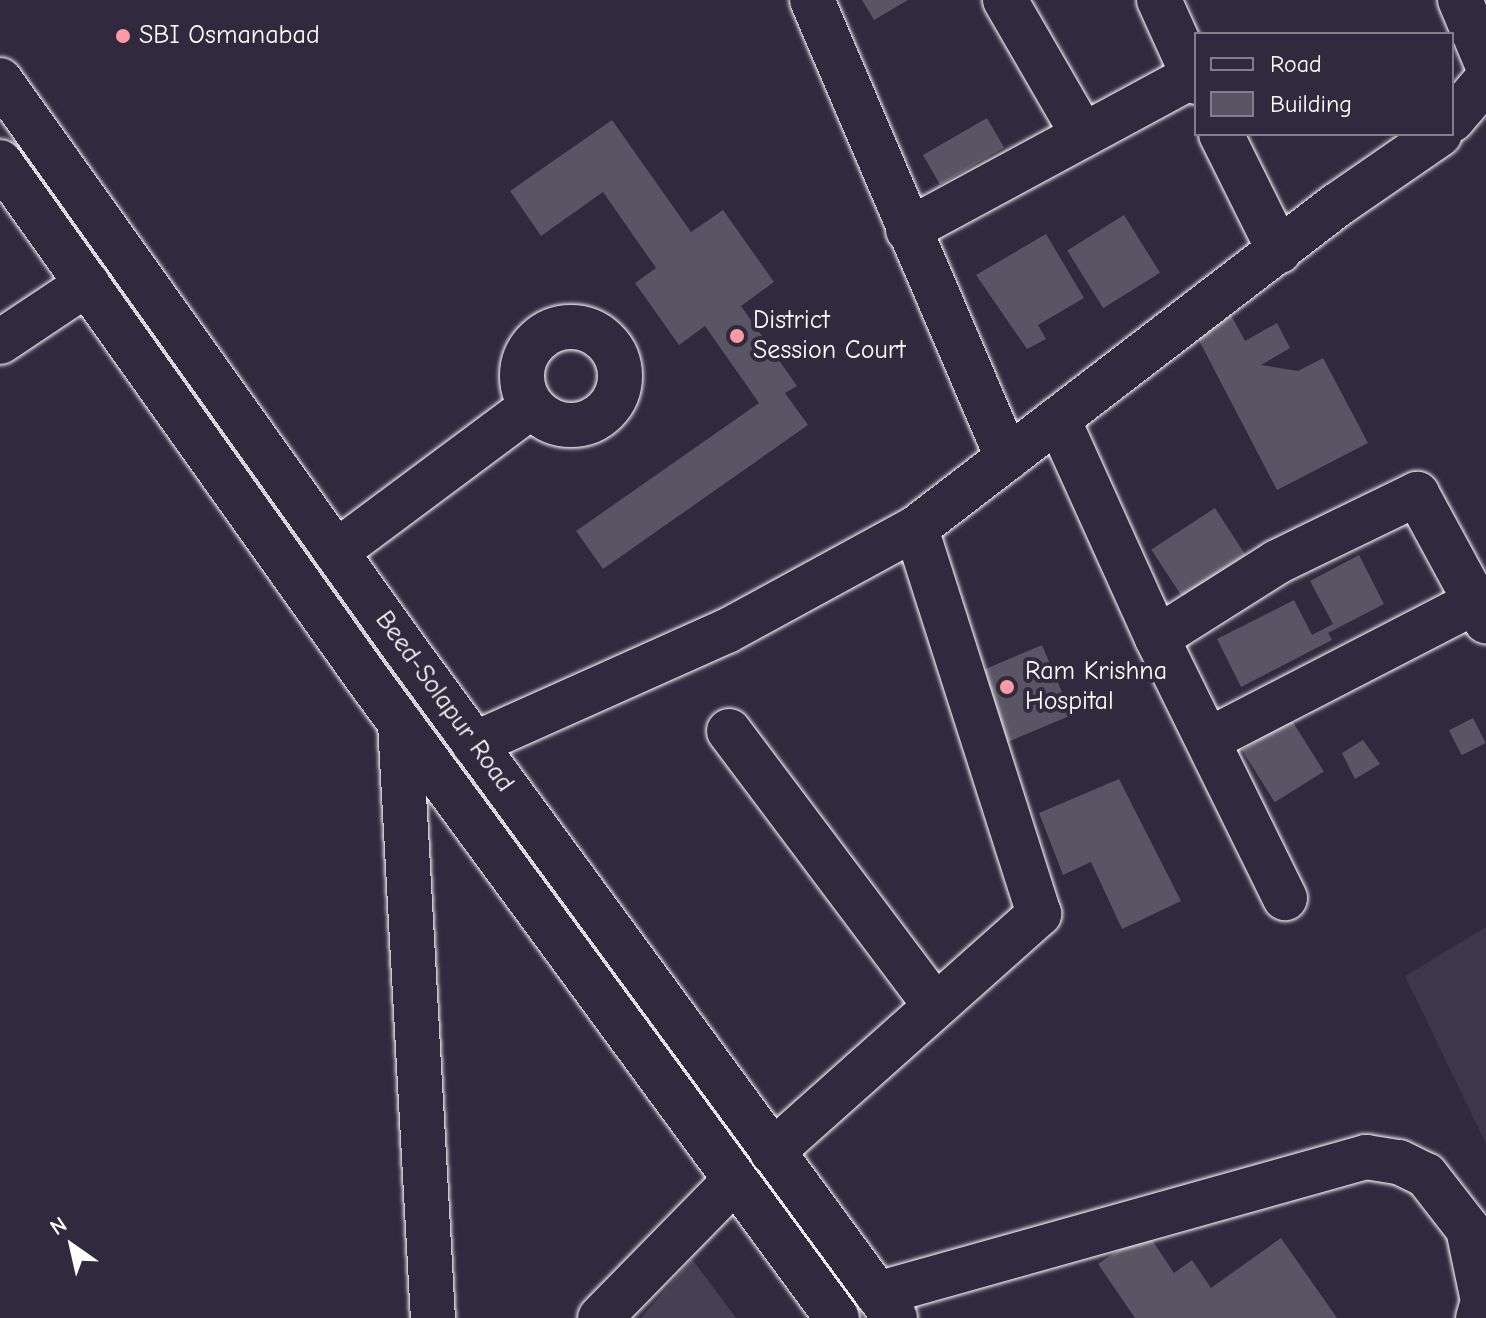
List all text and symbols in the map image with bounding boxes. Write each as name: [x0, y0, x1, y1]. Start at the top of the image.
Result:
place label: SBI Osmanabad: [139, 20, 320, 52]
marker: SBI Osmanabad: [114, 27, 132, 45]
legend: [1194, 32, 1454, 136]
text: Road: [1270, 50, 1322, 78]
text: Building: [1270, 90, 1352, 118]
place label: District Session Court: [753, 305, 905, 366]
marker: District Session Court: [728, 327, 746, 345]
street label: Beed-Solapur Road: [368, 606, 520, 798]
place label: Ram Krishna Hospital: [1025, 656, 1167, 718]
marker: Ram Krishna Hospital: [996, 676, 1018, 698]
north arrow: [32, 1206, 112, 1286]
text: N: [45, 1211, 72, 1241]

